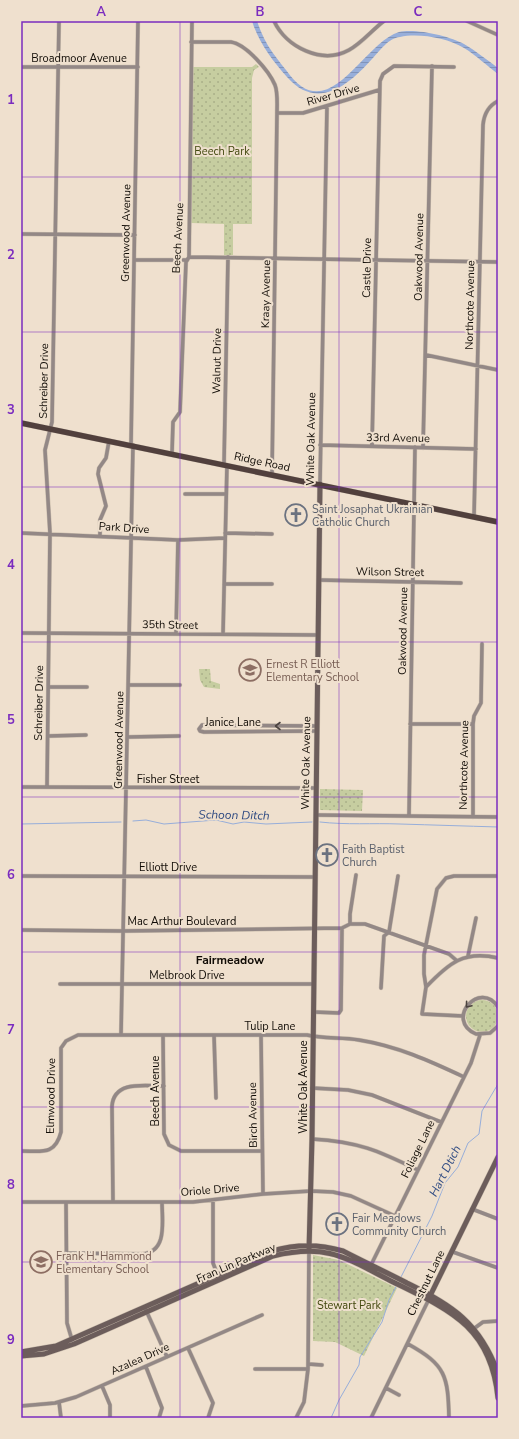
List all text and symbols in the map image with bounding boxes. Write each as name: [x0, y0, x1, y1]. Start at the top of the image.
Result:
text: A: [96, 3, 106, 21]
text: B: [256, 3, 265, 21]
text: C: [414, 3, 423, 21]
street label: Broadmoor Avenue: [31, 51, 127, 66]
street label: River Drive: [305, 80, 361, 110]
text: 1: [7, 91, 15, 109]
park label: Beech Park: [194, 144, 250, 159]
street label: Greenwood Avenue: [118, 184, 134, 282]
street label: Beech Avenue: [169, 202, 187, 274]
street label: Oakwood Avenue: [411, 213, 427, 301]
street label: Castle Drive: [359, 238, 375, 298]
text: 2: [7, 246, 15, 264]
street label: Kraay Avenue: [258, 260, 274, 328]
street label: Northcote Avenue: [462, 260, 478, 350]
street label: Walnut Drive: [209, 328, 225, 394]
street label: Schreiber Drive: [36, 343, 52, 419]
street label: White Oak Avenue: [303, 392, 319, 486]
text: 3: [7, 401, 15, 419]
street label: 33rd Avenue: [366, 430, 430, 446]
street label: Ridge Road: [233, 449, 291, 475]
church icon: Saint Josaphat Ukrainian Catholic Church: [283, 502, 309, 528]
place label: Saint Josaphat Ukrainian Catholic Church: [312, 502, 433, 530]
street label: Park Drive: [98, 519, 150, 537]
text: 4: [7, 556, 15, 574]
street label: Wilson Street: [356, 564, 424, 580]
street label: Oakwood Avenue: [395, 587, 411, 675]
street label: 35th Street: [142, 617, 198, 633]
school or university icon: Ernest R Elliott Elementary School: [237, 657, 263, 683]
place label: Ernest R Elliott Elementary School: [266, 657, 360, 685]
street label: Schreiber Drive: [31, 665, 47, 741]
street label: Greenwood Avenue: [111, 691, 127, 789]
text: 5: [7, 711, 15, 729]
street label: Janice Lane: [204, 715, 261, 730]
street label: White Oak Avenue: [298, 716, 314, 810]
street label: Northcote Avenue: [456, 720, 472, 810]
one-way arrow: [275, 722, 281, 730]
street label: Fisher Street: [137, 772, 200, 787]
water label: Schoon Ditch: [198, 806, 270, 824]
church icon: Faith Baptist Church: [314, 842, 340, 868]
place label: Faith Baptist Church: [342, 842, 404, 870]
street label: Elliott Drive: [139, 860, 197, 875]
text: 6: [7, 866, 15, 884]
street label: Mac Arthur Boulevard: [128, 914, 236, 929]
district label: Fairmeadow: [196, 952, 265, 968]
street label: Melbrook Drive: [149, 968, 225, 983]
one-way arrow: [466, 1001, 473, 1008]
street label: Tulip Lane: [245, 1019, 296, 1034]
text: 7: [7, 1021, 15, 1039]
street label: White Oak Avenue: [296, 1040, 311, 1134]
street label: Beech Avenue: [148, 1055, 163, 1126]
street label: Elmwood Drive: [43, 1058, 59, 1134]
street label: Birch Avenue: [245, 1082, 261, 1148]
street label: Foliage Lane: [398, 1117, 439, 1180]
water label: Hart Dtich: [425, 1142, 465, 1199]
text: 8: [7, 1176, 15, 1194]
street label: Oriole Drive: [180, 1180, 240, 1200]
church icon: Fair Meadows Community Church: [324, 1211, 350, 1237]
place label: Fair Meadows Community Church: [352, 1211, 446, 1239]
street label: Fran Lin Parkway: [194, 1239, 278, 1286]
street label: Chestnut Lane: [404, 1247, 448, 1318]
school or university icon: Frank H. Hammond Elementary School: [28, 1249, 54, 1275]
place label: Frank H. Hammond Elementary School: [56, 1249, 152, 1277]
park label: Stewart Park: [317, 1298, 382, 1313]
text: 9: [7, 1331, 15, 1349]
street label: Azalea Drive: [108, 1339, 172, 1379]

